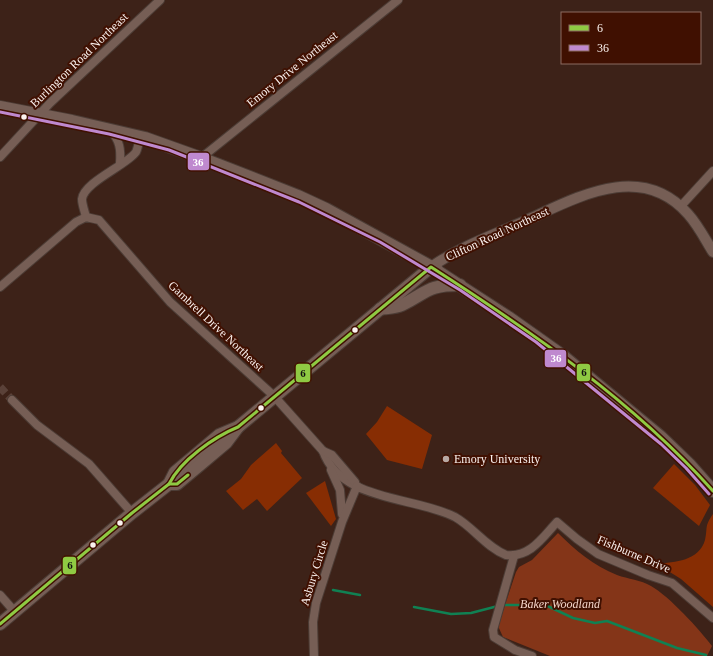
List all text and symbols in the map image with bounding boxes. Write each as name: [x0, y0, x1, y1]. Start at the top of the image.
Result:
street label: Burlington Road Northeast: [27, 9, 131, 110]
legend: [561, 12, 701, 64]
text: 6: [597, 21, 603, 35]
street label: Emory Drive Northeast: [244, 28, 341, 110]
text: 36: [597, 41, 609, 55]
unlabelled marker: [19, 112, 29, 122]
line badge: 36: [187, 152, 210, 171]
text: 36: [193, 156, 204, 168]
street label: Clifton Road Northeast: [443, 204, 551, 264]
street label: Gambrell Drive Northeast: [165, 278, 267, 374]
unlabelled marker: [350, 325, 360, 335]
line badge: 36: [544, 349, 567, 368]
text: 36: [551, 352, 562, 364]
line badge: 6: [295, 363, 311, 383]
line badge: 6: [576, 363, 591, 382]
text: 6: [581, 366, 587, 378]
text: 6: [300, 367, 306, 379]
unlabelled marker: [256, 403, 266, 413]
place label: Emory University: [454, 452, 540, 466]
marker: Emory University: [441, 454, 451, 464]
unlabelled marker: [115, 518, 125, 528]
street label: Fishburne Drive: [595, 532, 673, 576]
street label: Asbury Circle: [297, 539, 331, 607]
unlabelled marker: [88, 540, 98, 550]
line badge: 6: [62, 556, 77, 575]
text: 6: [67, 559, 73, 571]
park label: Baker Woodland: [520, 597, 601, 611]

